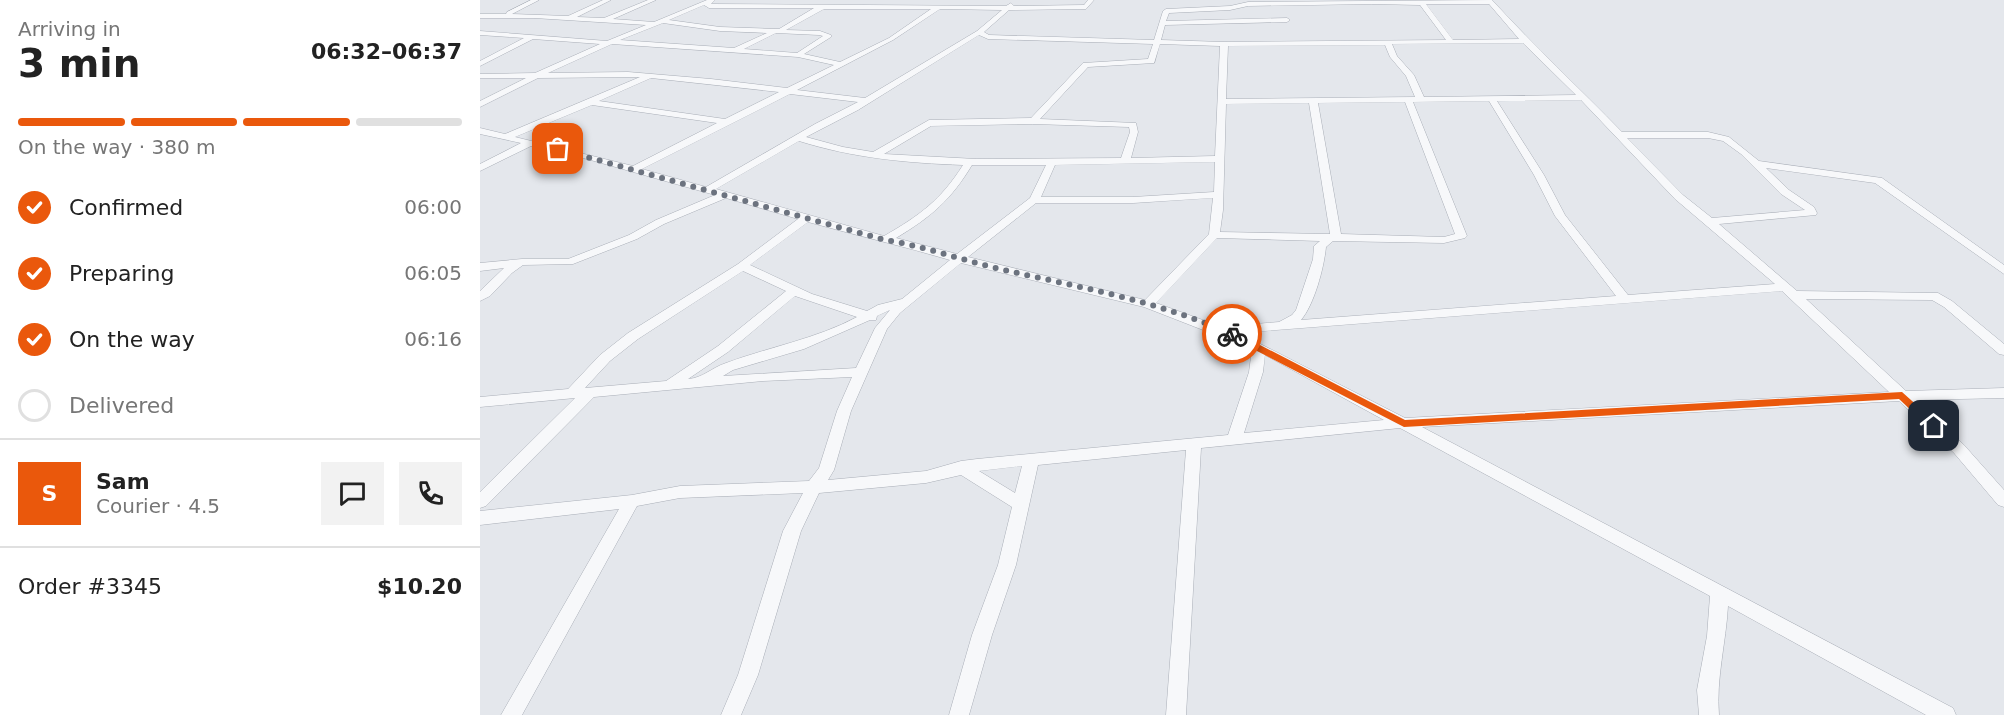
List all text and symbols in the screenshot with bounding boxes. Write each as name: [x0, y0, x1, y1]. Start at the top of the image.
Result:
text: Arriving in: [18, 17, 121, 41]
text: 06:32–06:37: [311, 39, 462, 64]
text: 3 min: [18, 41, 140, 86]
pin: [532, 123, 583, 174]
icon: bag: [541, 132, 574, 165]
text: On the way · 380 m: [18, 135, 216, 159]
icon: check: [18, 191, 51, 224]
text: Confirmed: [69, 195, 183, 220]
text: 06:00: [404, 195, 462, 219]
icon: check: [18, 257, 51, 290]
text: Preparing: [69, 261, 175, 286]
text: 06:05: [404, 261, 462, 285]
courier: [1202, 304, 1262, 364]
icon: bike: [1216, 318, 1249, 351]
icon: check: [18, 323, 51, 356]
text: On the way: [69, 327, 195, 352]
text: 06:16: [404, 327, 462, 351]
text: Delivered: [69, 393, 174, 418]
pin: [1908, 400, 1959, 451]
icon: home: [1917, 409, 1950, 442]
button: chat: [321, 462, 384, 525]
button: phone: [399, 462, 462, 525]
text: Sam: [96, 469, 150, 494]
text: S: [42, 481, 57, 506]
text: Courier · 4.5: [96, 494, 220, 518]
text: Order #3345: [18, 574, 162, 599]
text: $10.20: [377, 574, 462, 599]

